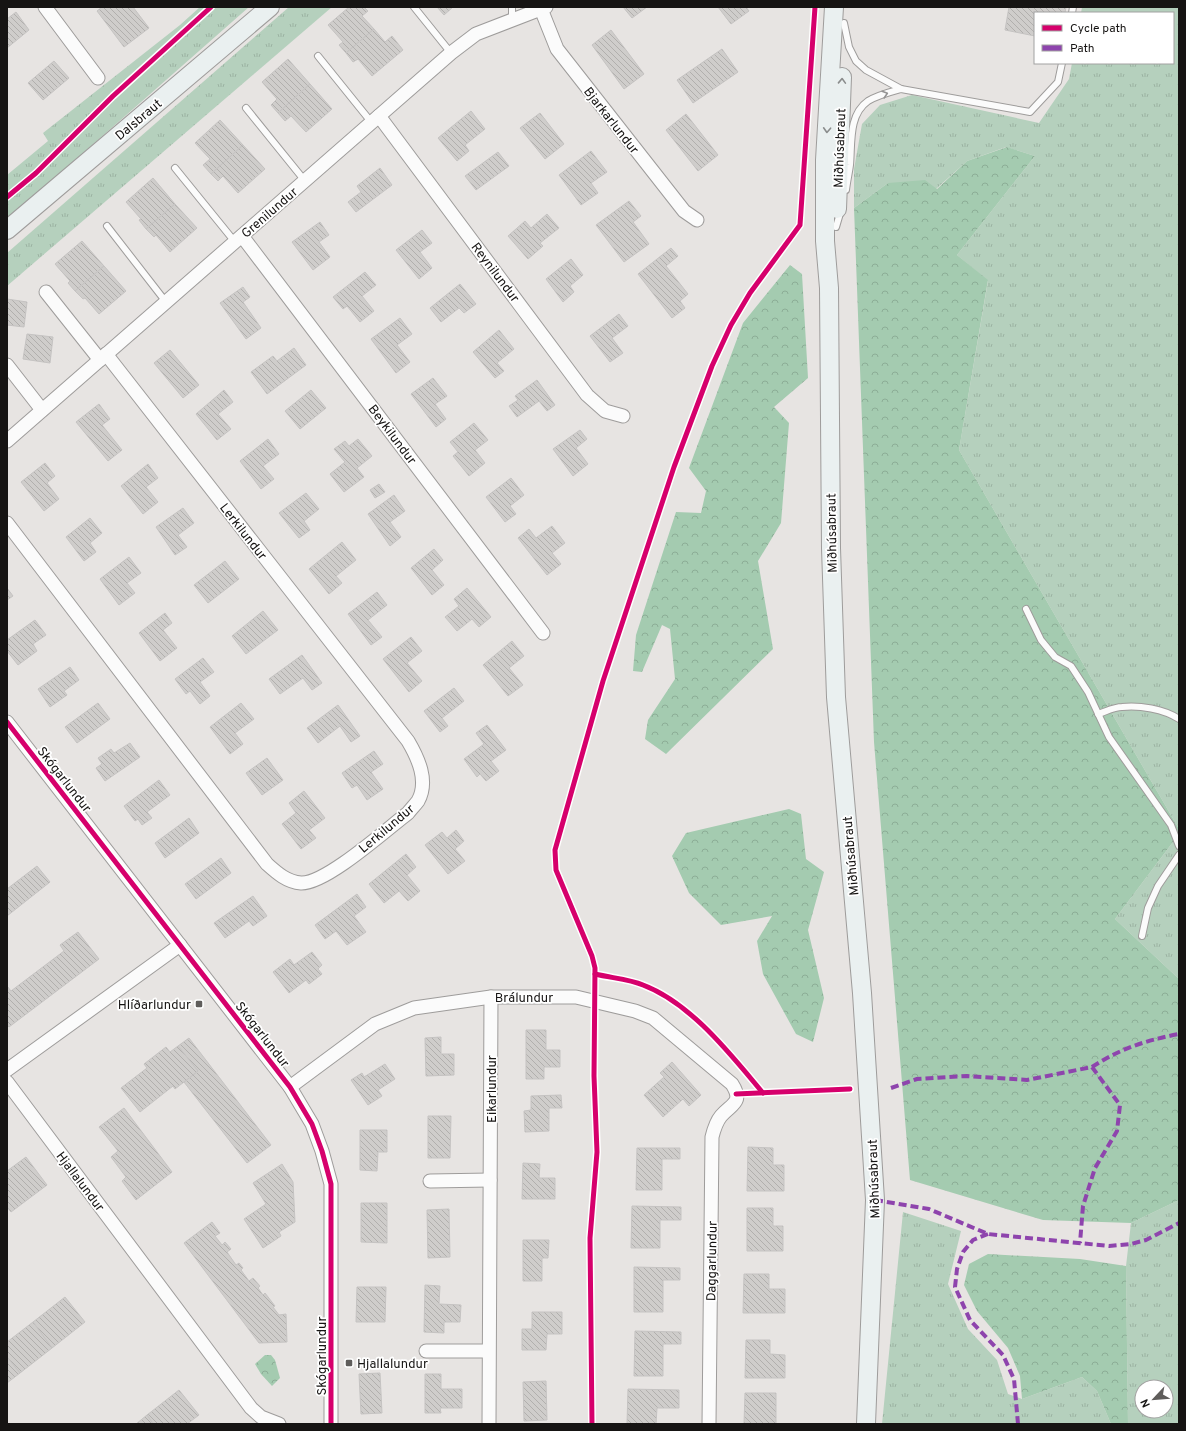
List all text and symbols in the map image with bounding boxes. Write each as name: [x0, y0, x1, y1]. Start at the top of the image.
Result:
legend: [1034, 12, 1174, 64]
text: Cycle path: [1070, 21, 1127, 37]
text: Path: [1070, 41, 1095, 57]
one-way arrow: [837, 78, 846, 84]
street label: Bjarkarlundur: [579, 85, 642, 158]
one-way arrow: [882, 90, 889, 99]
street label: Dalsbraut: [113, 96, 166, 145]
street label: Miðhúsabraut: [832, 108, 850, 188]
one-way arrow: [822, 127, 831, 133]
street label: Grenilundur: [239, 185, 302, 242]
street label: Reynilundur: [467, 240, 522, 306]
street label: Beykilundur: [364, 402, 419, 468]
street label: Miðhúsabraut: [824, 493, 842, 573]
street label: Lerkilundur: [215, 501, 270, 564]
street label: Skógarlundur: [33, 744, 94, 816]
street label: Lerkilundur: [356, 802, 418, 857]
street label: Miðhúsabraut: [841, 815, 863, 896]
street label: Brálundur: [495, 991, 553, 1007]
place label: Hlíðarlundur: [118, 998, 191, 1014]
marker: Hlíðarlundur: [194, 999, 204, 1009]
street label: Skógarlundur: [231, 999, 292, 1071]
street label: Eikarlundur: [485, 1055, 501, 1123]
street label: Miðhúsabraut: [866, 1139, 884, 1219]
street label: Hjallalundur: [52, 1149, 107, 1215]
street label: Daggarlundur: [704, 1221, 722, 1301]
street label: Skógarlundur: [315, 1316, 331, 1396]
place label: Hjallalundur: [357, 1357, 428, 1373]
marker: Hjallalundur: [344, 1358, 354, 1368]
north arrow: [1134, 1379, 1174, 1419]
text: N: [1138, 1396, 1154, 1410]

